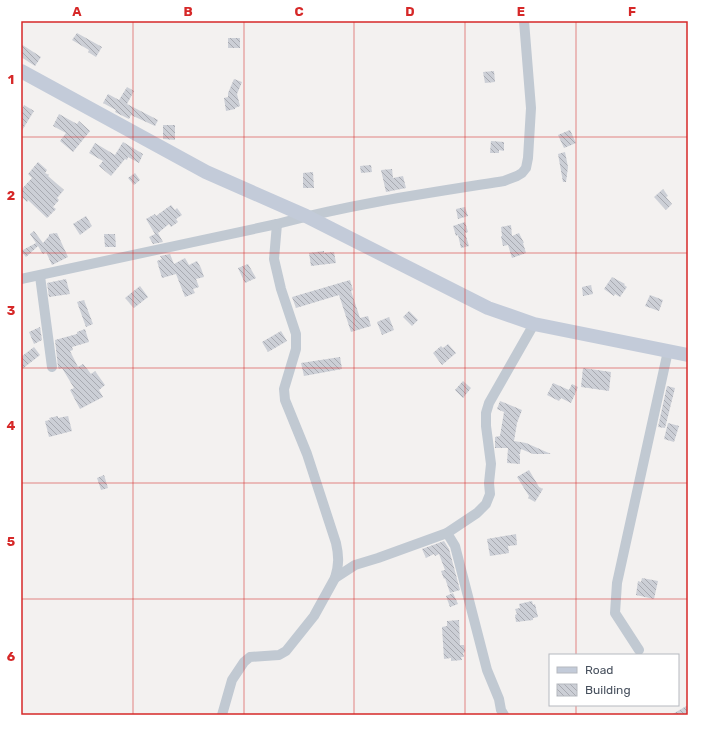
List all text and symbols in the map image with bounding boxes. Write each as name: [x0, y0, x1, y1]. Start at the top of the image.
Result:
text: A: [72, 4, 82, 19]
text: B: [183, 4, 193, 19]
text: C: [294, 4, 304, 19]
text: D: [405, 4, 415, 19]
text: E: [517, 4, 525, 19]
text: F: [628, 4, 636, 19]
text: 1: [8, 72, 14, 87]
text: 2: [7, 188, 15, 203]
text: 3: [7, 303, 16, 318]
text: 4: [7, 418, 16, 433]
text: 5: [7, 534, 15, 549]
text: 6: [7, 649, 16, 664]
legend: [549, 654, 679, 706]
text: Road: [585, 663, 613, 677]
text: Building: [585, 683, 631, 697]

